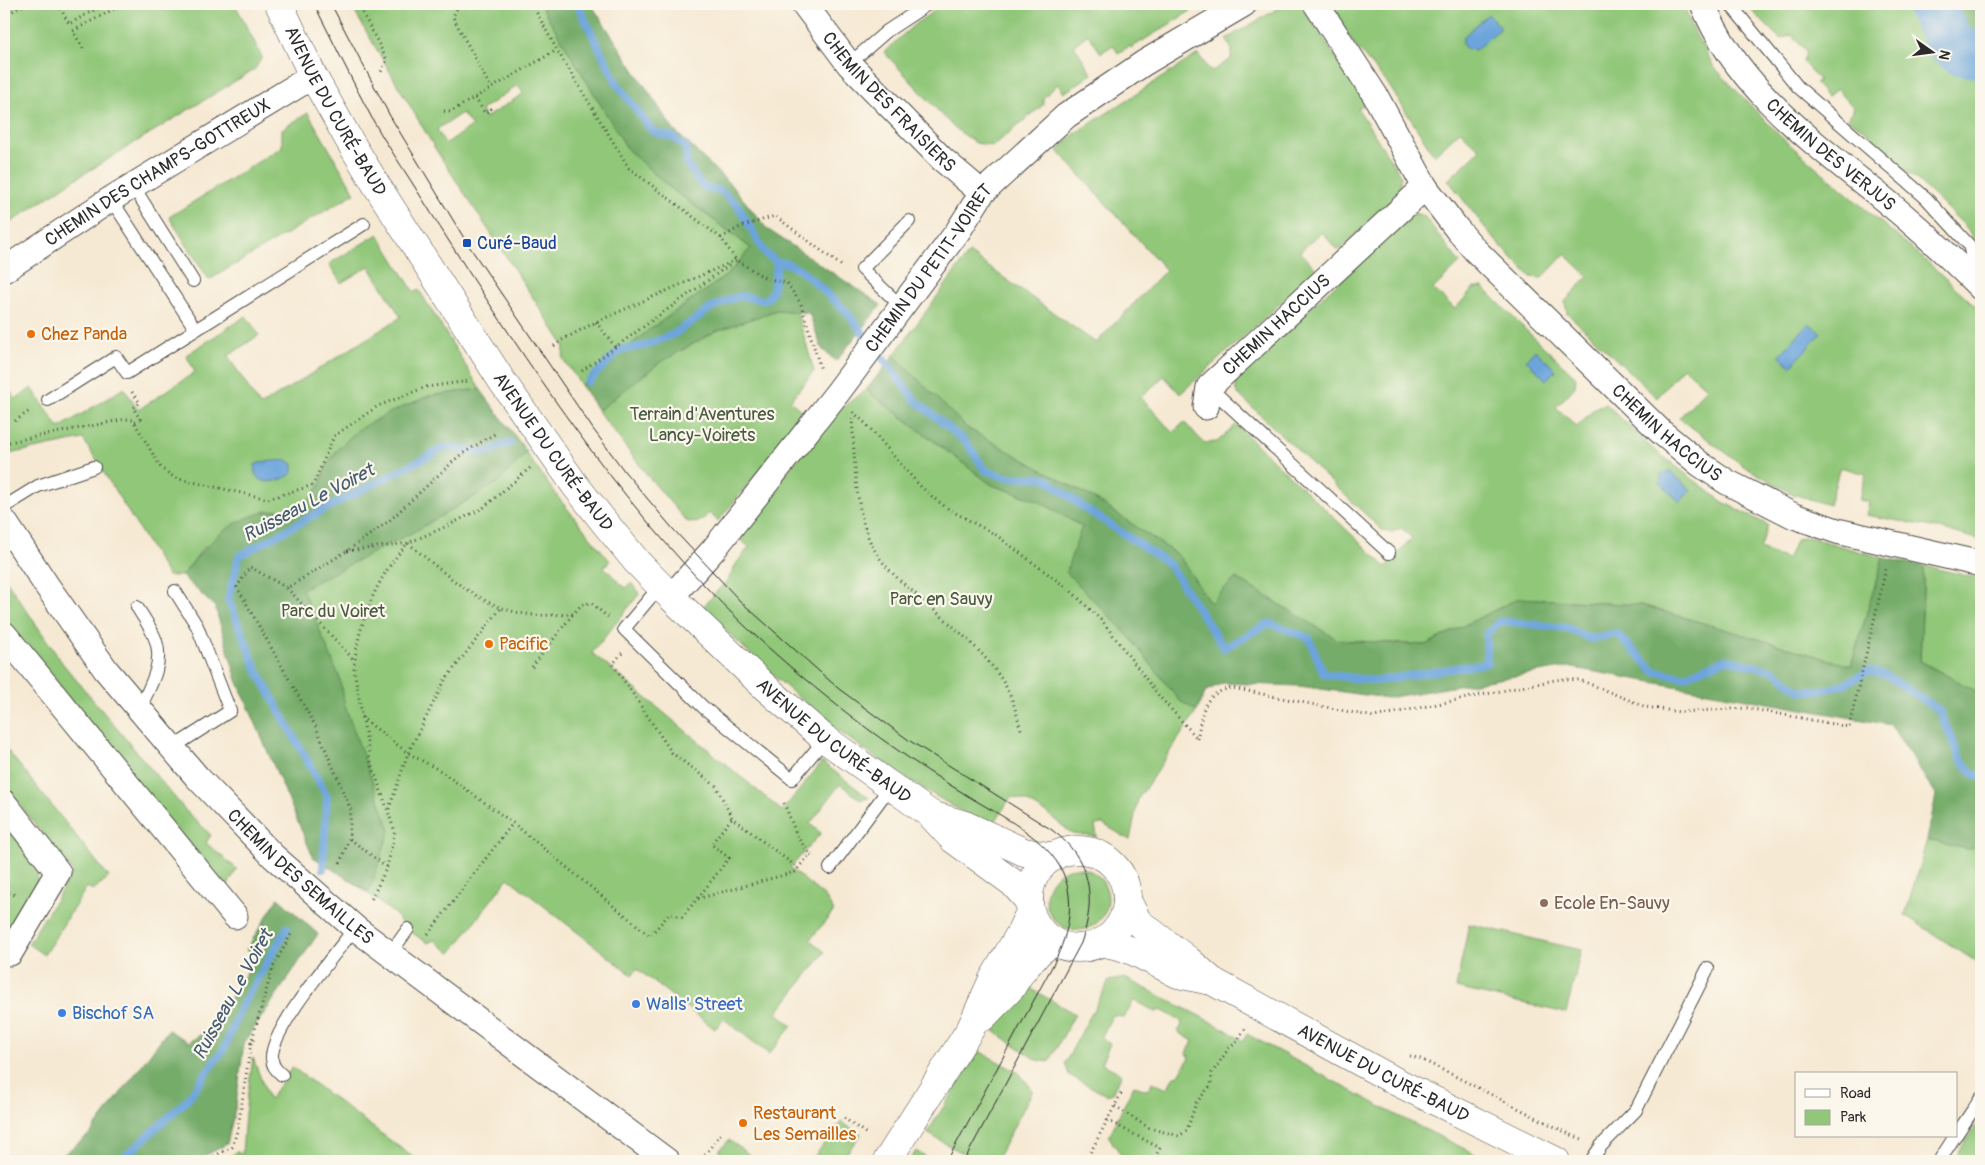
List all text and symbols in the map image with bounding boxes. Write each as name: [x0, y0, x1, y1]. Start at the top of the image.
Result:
street label: AVENUE DU CURÉ-BAUD: [279, 22, 391, 200]
street label: CHEMIN DES FRAISIERS: [817, 27, 960, 178]
north arrow: [1908, 28, 1958, 78]
text: N: [1935, 48, 1954, 62]
street label: CHEMIN DES CHAMPS-GOTTREUX: [41, 94, 275, 252]
street label: CHEMIN DES VERJUS: [1761, 94, 1900, 216]
street label: CHEMIN DU PETIT-VOIRET: [860, 179, 997, 357]
place label: Curé-Baud: [477, 232, 557, 255]
marker: Curé-Baud: [461, 237, 473, 249]
street label: CHEMIN HACCIUS: [1218, 269, 1335, 381]
place label: Chez Panda: [41, 323, 127, 346]
marker: Chez Panda: [25, 328, 37, 340]
street label: AVENUE DU CURÉ-BAUD: [488, 368, 618, 536]
street label: CHEMIN HACCIUS: [1607, 379, 1726, 487]
park label: Terrain d'Aventures Lancy-Voirets: [629, 403, 775, 447]
water label: Ruisseau Le Voiret: [239, 457, 380, 548]
park label: Parc en Sauvy: [889, 588, 993, 611]
park label: Parc du Voiret: [281, 600, 386, 623]
place label: Pacific: [499, 633, 549, 656]
marker: Pacific: [483, 638, 495, 650]
street label: AVENUE DU CURÉ-BAUD: [751, 674, 916, 809]
street label: CHEMIN DES SEMAILLES: [222, 804, 378, 950]
place label: Ecole En-Sauvy: [1554, 892, 1670, 915]
marker: Ecole En-Sauvy: [1538, 897, 1550, 909]
water label: Ruisseau Le Voiret: [187, 923, 280, 1064]
place label: Walls' Street: [646, 993, 743, 1016]
marker: Walls' Street: [630, 998, 642, 1010]
place label: Bischof SA: [72, 1002, 154, 1025]
marker: Bischof SA: [56, 1007, 68, 1019]
street label: AVENUE DU CURÉ-BAUD: [1293, 1019, 1473, 1128]
legend: [1795, 1072, 1958, 1138]
text: Road: [1840, 1084, 1871, 1103]
place label: Restaurant Les Semailles: [753, 1102, 856, 1146]
text: Park: [1840, 1108, 1867, 1127]
marker: Restaurant Les Semailles: [737, 1117, 749, 1129]

